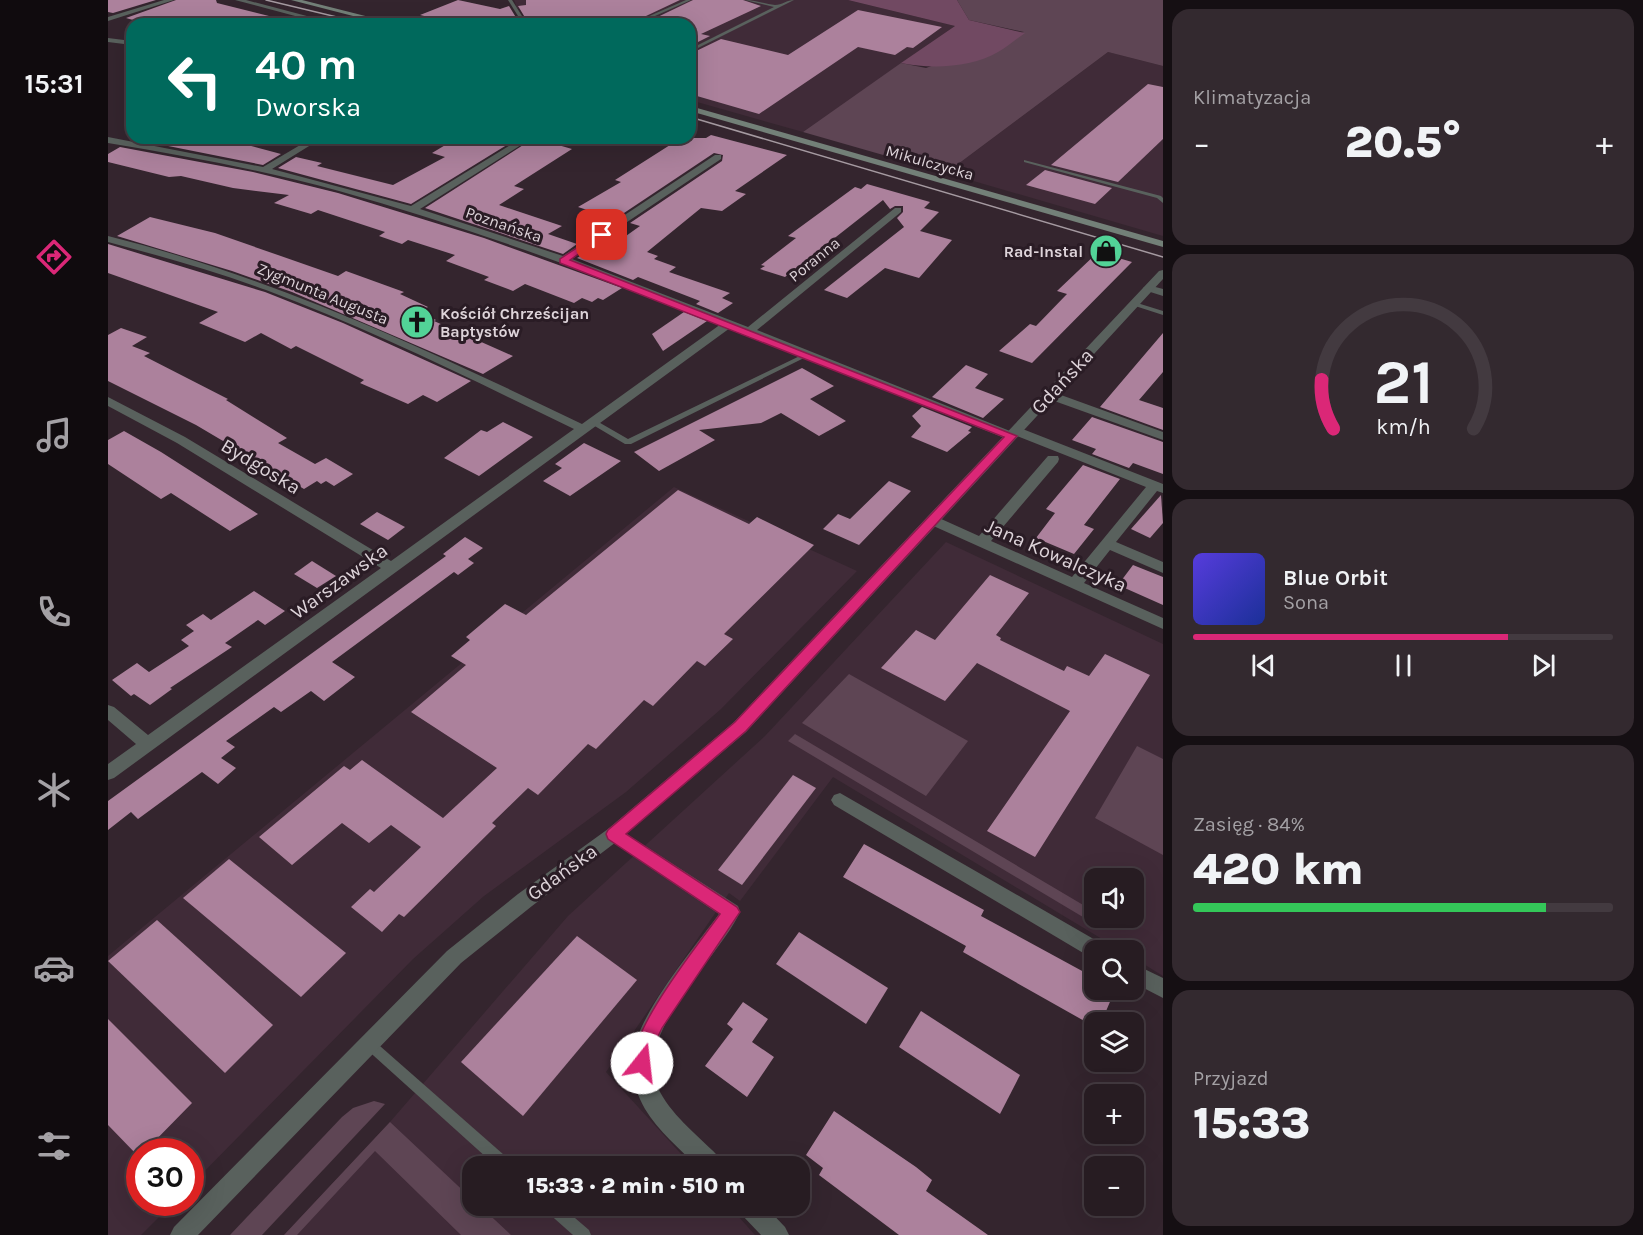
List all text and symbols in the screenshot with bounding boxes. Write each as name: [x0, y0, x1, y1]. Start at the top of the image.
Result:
text: 40 m: [255, 40, 357, 90]
icon: left: [156, 42, 234, 120]
text: 15:31: [24, 68, 84, 100]
text: Klimatyzacja: [1193, 86, 1311, 109]
text: Dworska: [255, 91, 361, 123]
text: 20.5°: [1345, 116, 1461, 168]
text: −: [1193, 124, 1210, 162]
text: +: [1596, 124, 1613, 162]
street label: Mikulczycka: [884, 141, 976, 184]
street label: Poznańska: [463, 203, 545, 246]
pin: [576, 209, 627, 260]
icon: arrive: [585, 218, 618, 251]
street label: Poranna: [785, 233, 844, 286]
shop icon: Rad-Instal: [1088, 233, 1124, 269]
icon: directions: [33, 236, 75, 278]
place label: Rad-Instal: [1004, 242, 1083, 261]
street label: Zygmunta Augusta: [255, 259, 391, 328]
church icon: Kościół Chrześcijan Baptystów: [399, 304, 435, 340]
place label: Kościół Chrześcijan Baptystów: [440, 304, 589, 341]
street label: Gdańska: [1026, 344, 1098, 419]
text: 21: [1373, 346, 1433, 419]
icon: music: [33, 414, 75, 456]
text: km/h: [1376, 415, 1430, 440]
street label: Bydgoska: [217, 434, 305, 499]
street label: Jana Kowalczyka: [981, 514, 1130, 597]
street label: Warszawska: [287, 539, 392, 624]
text: Blue Orbit: [1283, 565, 1388, 591]
icon: phone: [33, 591, 75, 633]
text: Sona: [1283, 591, 1329, 614]
icon: previous: [1247, 649, 1280, 682]
icon: pause: [1387, 649, 1420, 682]
icon: next: [1527, 649, 1560, 682]
icon: climate: [33, 769, 75, 811]
text: Zasięg · 84%: [1193, 813, 1305, 836]
street label: Gdańska: [523, 839, 602, 905]
text: 420 km: [1193, 843, 1364, 895]
map controls: [1084, 868, 1144, 1216]
button: sound: [1084, 868, 1144, 928]
button: search: [1084, 940, 1144, 1000]
icon: car: [33, 947, 75, 989]
button: layers: [1084, 1012, 1144, 1072]
position arrow: [610, 1031, 674, 1095]
text: Przyjazd: [1193, 1067, 1269, 1090]
button: +: [1084, 1084, 1144, 1144]
text: 15:33: [1193, 1097, 1310, 1149]
icon: filters: [33, 1125, 75, 1167]
speed limit sign: 30: [126, 1138, 204, 1216]
button: −: [1084, 1156, 1144, 1216]
text: 15:33 · 2 min · 510 m: [527, 1173, 745, 1199]

